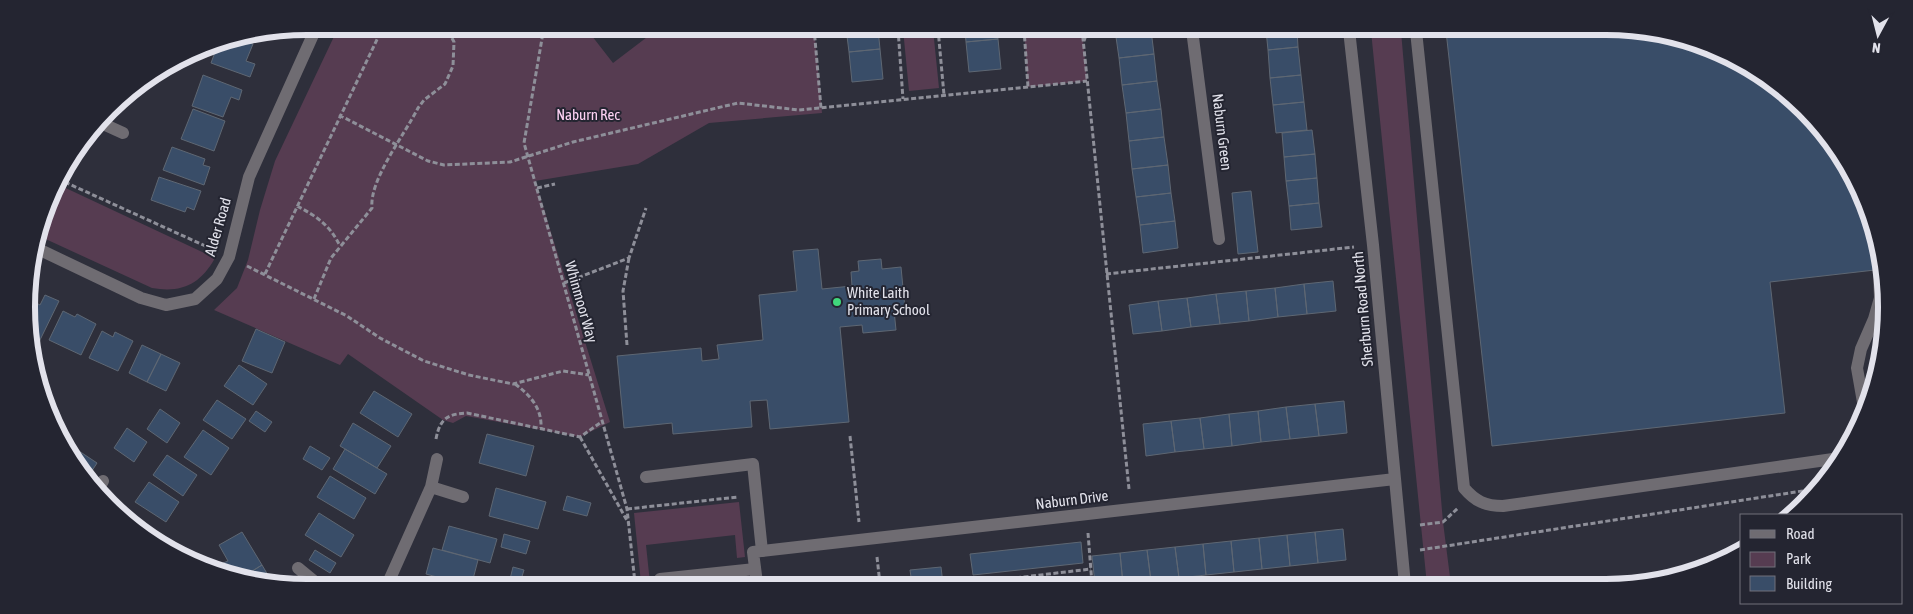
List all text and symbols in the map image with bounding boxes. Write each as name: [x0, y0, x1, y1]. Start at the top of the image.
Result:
north arrow: [1853, 10, 1903, 60]
text: N: [1871, 39, 1881, 56]
street label: Naburn Green: [1209, 93, 1236, 171]
park label: Naburn Rec: [556, 106, 620, 123]
street label: Alder Road: [201, 196, 234, 258]
street label: Sherburn Road North: [1349, 251, 1376, 367]
street label: Whinmoor Way: [562, 259, 601, 345]
place label: White Laith Primary School: [847, 284, 930, 318]
marker: White Laith Primary School: [831, 296, 843, 308]
street label: Naburn Drive: [1035, 487, 1109, 512]
legend: [1740, 514, 1903, 604]
text: Road: [1786, 525, 1815, 542]
text: Park: [1786, 550, 1811, 567]
text: Building: [1786, 575, 1832, 592]

